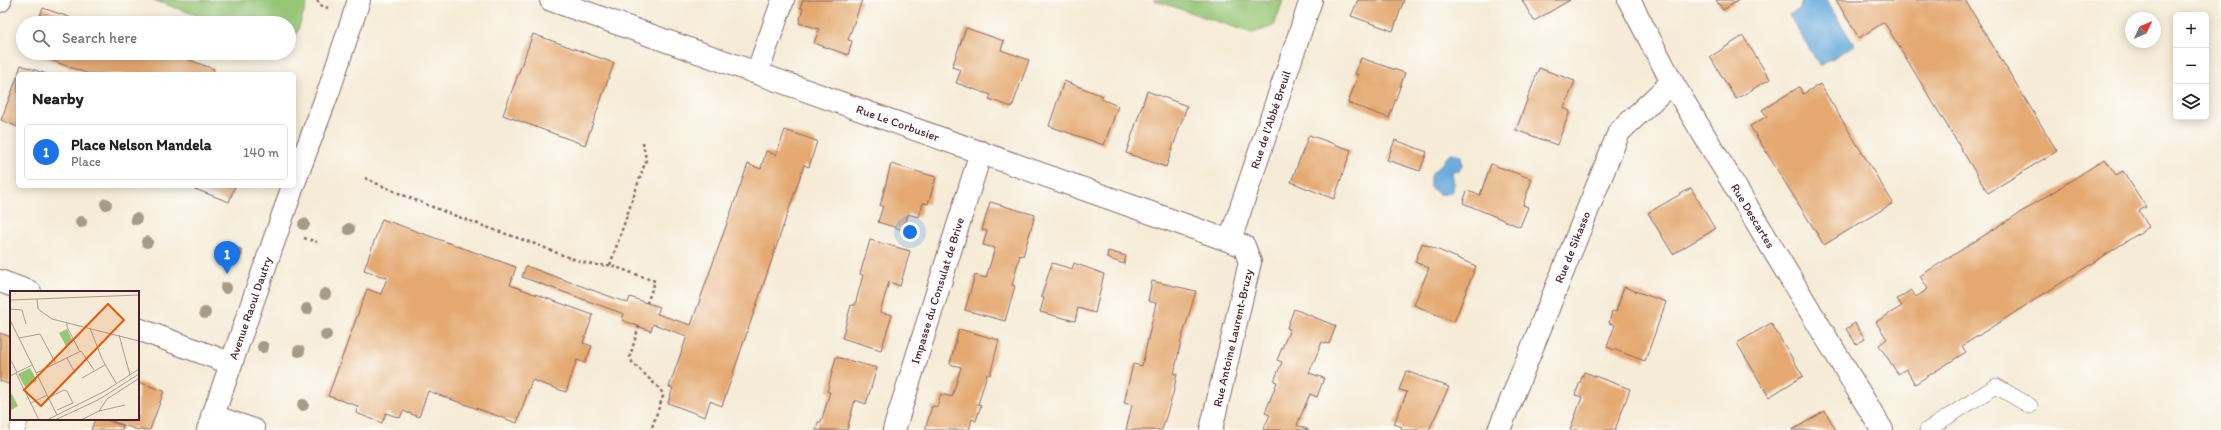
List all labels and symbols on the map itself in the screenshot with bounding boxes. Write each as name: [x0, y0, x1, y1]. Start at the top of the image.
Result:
north arrow: [2125, 12, 2161, 48]
street label: Rue de l'Abbé Breuil: [1248, 68, 1294, 171]
street label: Rue Le Corbusier: [854, 102, 941, 144]
street label: Rue Descartes: [1728, 181, 1778, 251]
street label: Rue de Sikasso: [1552, 209, 1593, 285]
street label: Impasse du Consulat de Brive: [908, 215, 967, 366]
your location: [900, 222, 920, 242]
pin: 1: [214, 241, 240, 274]
street label: Avenue Raoul Dautry: [226, 255, 275, 361]
street label: Rue Antoine Laurent-Bruzy: [1210, 267, 1256, 408]
inset map: [10, 291, 139, 420]

